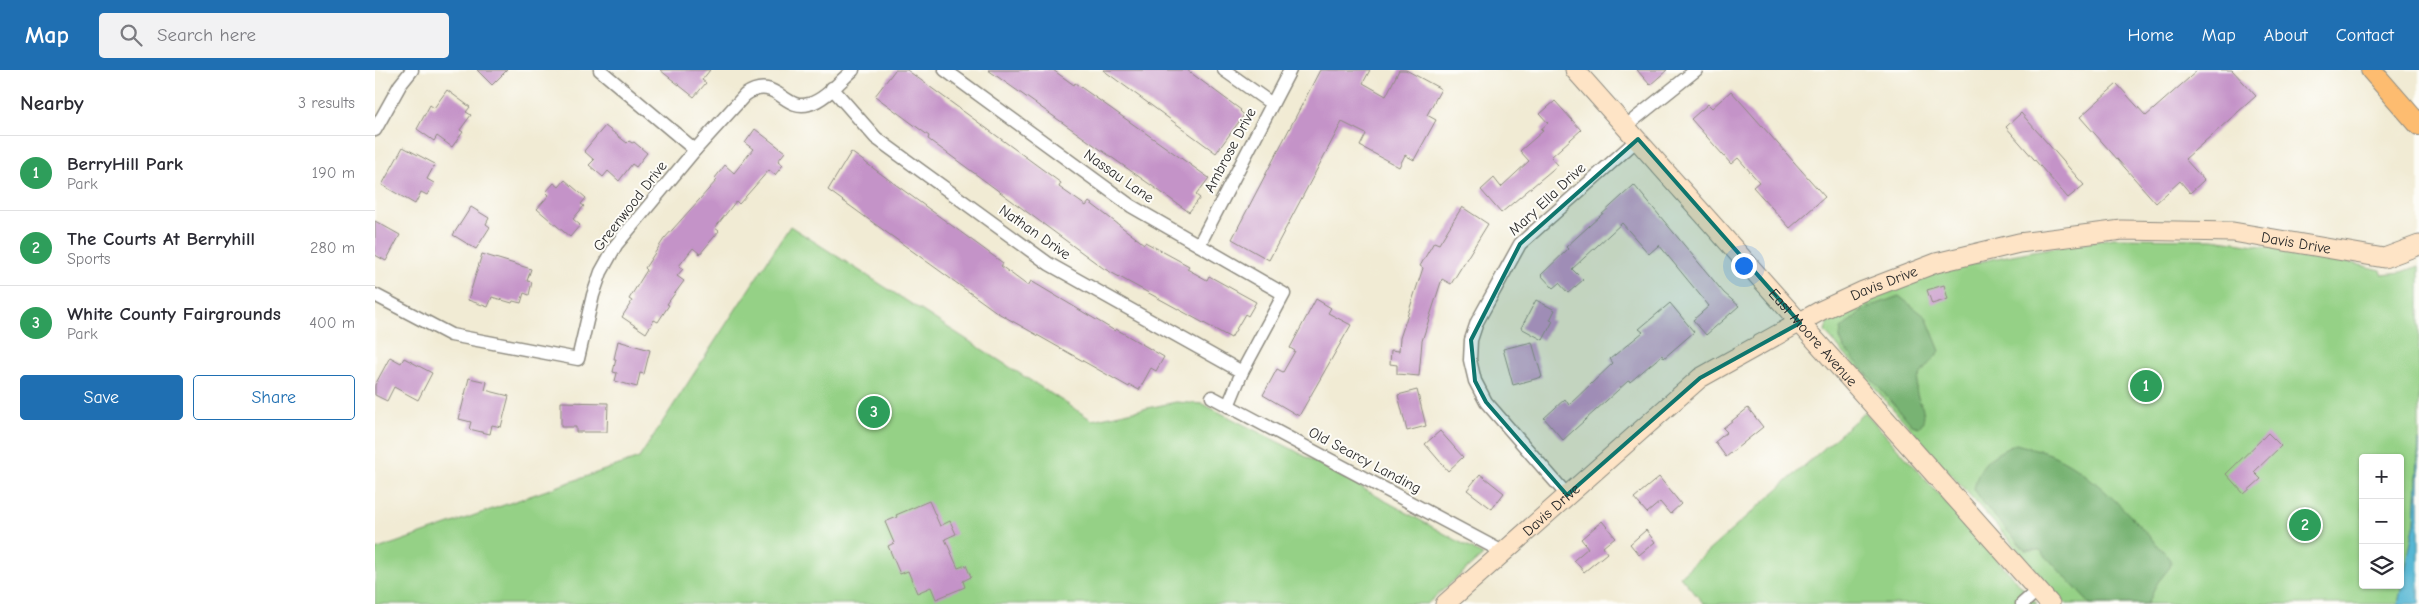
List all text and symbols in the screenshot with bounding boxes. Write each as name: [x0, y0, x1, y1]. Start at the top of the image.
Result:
search box: [99, 13, 449, 58]
text: Map: [25, 21, 69, 49]
icon: search: [117, 21, 145, 49]
text: Search here: [157, 24, 256, 46]
text: Home: [2127, 25, 2174, 46]
text: Map: [2202, 25, 2236, 46]
text: About: [2264, 25, 2308, 46]
text: Contact: [2336, 25, 2394, 46]
text: Nearby: [20, 91, 84, 115]
text: 3 results: [298, 94, 355, 112]
street label: Ambrose Drive: [1200, 104, 1260, 196]
street label: Nassau Lane: [1081, 145, 1158, 207]
text: BerryHill Park: [67, 153, 183, 175]
street label: Greenwood Drive: [589, 157, 671, 255]
street label: Mary Ella Drive: [1505, 158, 1590, 239]
text: 1: [33, 164, 39, 182]
text: 190 m: [312, 164, 355, 182]
text: Park: [67, 175, 98, 193]
street label: Nathan Drive: [996, 201, 1075, 264]
text: The Courts At Berryhill: [67, 228, 255, 250]
street label: Davis Drive: [2260, 228, 2333, 258]
text: 2: [32, 239, 40, 257]
text: 280 m: [310, 239, 355, 257]
text: Sports: [67, 250, 110, 268]
your location: [1731, 253, 1757, 279]
street label: Davis Drive: [1848, 262, 1920, 305]
street label: East Moore Avenue: [1765, 285, 1861, 390]
text: White County Fairgrounds: [67, 303, 281, 325]
text: 3: [32, 314, 40, 332]
text: 400 m: [309, 314, 355, 332]
text: Park: [67, 325, 98, 343]
pin: 1: [2130, 367, 2162, 405]
button: Save: [20, 375, 183, 420]
button: Share: [193, 375, 355, 420]
pin: 3: [858, 393, 890, 431]
street label: Old Searcy Landing: [1306, 423, 1424, 497]
map controls: [2359, 454, 2404, 589]
button: +: [2359, 454, 2404, 499]
street label: Davis Drive: [1519, 479, 1584, 540]
button: −: [2359, 499, 2404, 544]
pin: 2: [2289, 506, 2321, 544]
button: layers: [2359, 544, 2404, 589]

